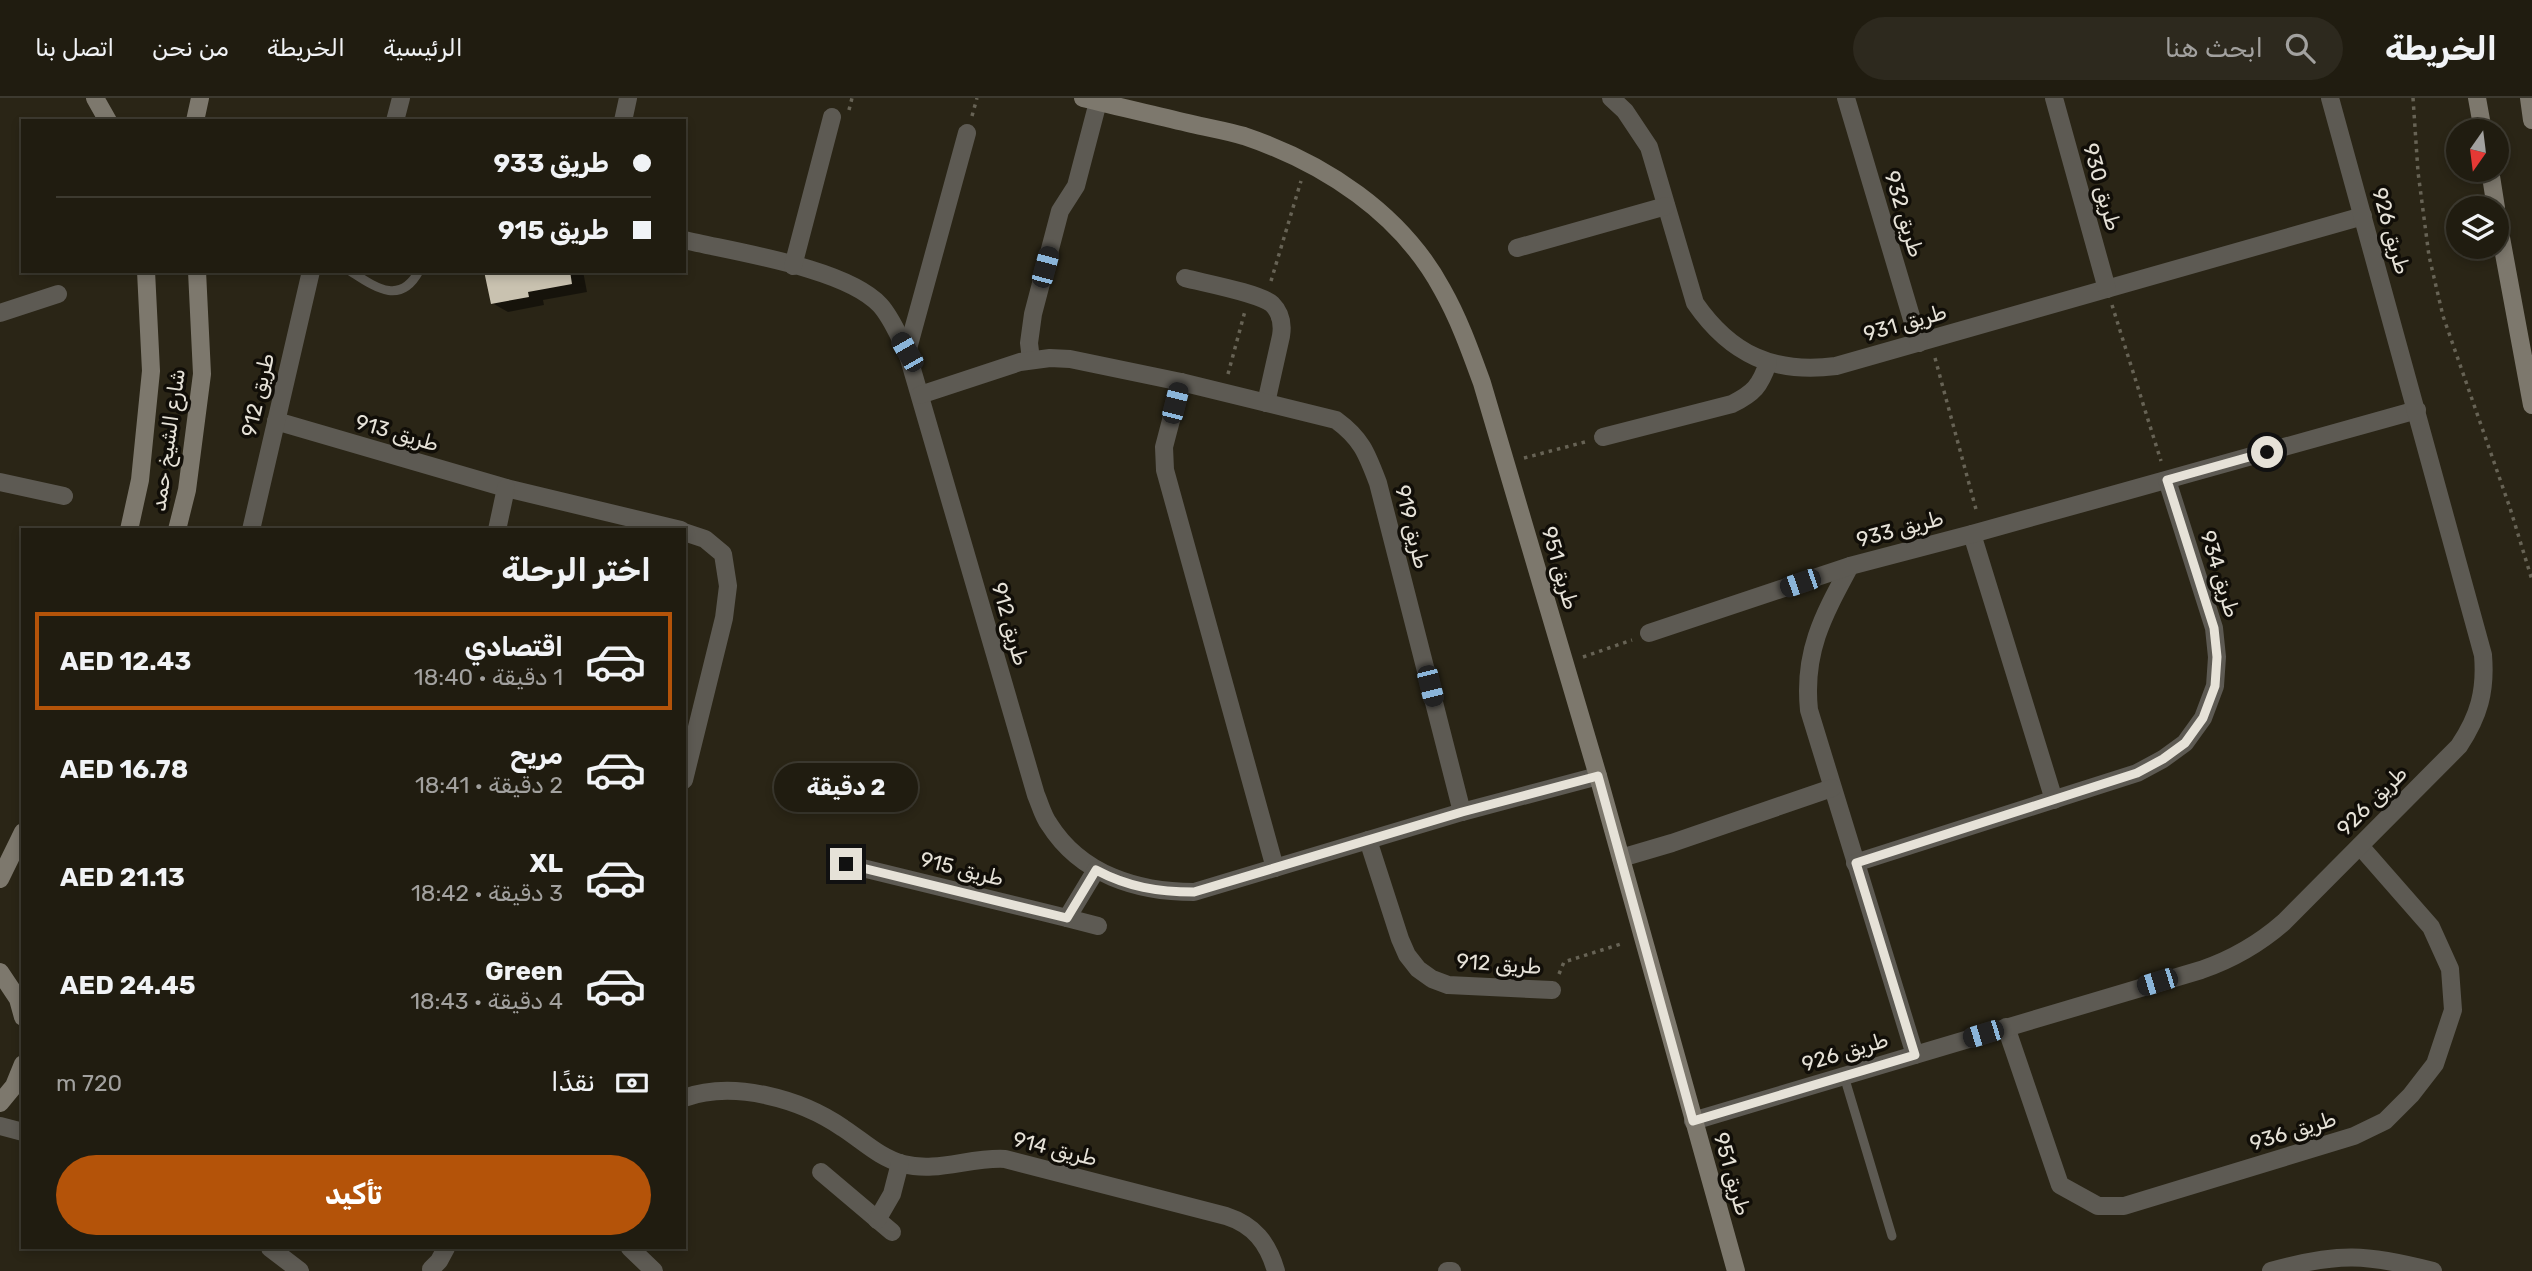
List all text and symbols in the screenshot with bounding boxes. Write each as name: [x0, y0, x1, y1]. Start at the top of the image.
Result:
search box: [1853, 17, 2343, 80]
icon: search: [2281, 29, 2319, 67]
text: الخريطة: [2385, 29, 2497, 68]
text: ابحث هنا: [2165, 33, 2263, 64]
text: اتصل بنا: [35, 34, 114, 62]
text: من نحن: [152, 34, 229, 62]
text: الخريطة: [267, 34, 345, 62]
text: الرئيسية: [383, 34, 463, 62]
north arrow: [2446, 119, 2510, 182]
map controls: [2446, 119, 2509, 259]
street label: طريق 930: [2078, 140, 2127, 233]
text: طريق 933: [493, 148, 609, 179]
street label: طريق 932: [1880, 168, 1929, 260]
street label: طريق 926: [2367, 185, 2416, 277]
button: layers: [2446, 196, 2509, 259]
text: طريق 915: [498, 215, 609, 246]
car: [1030, 244, 1061, 290]
street label: طريق 931: [1860, 299, 1949, 346]
car: [888, 329, 927, 375]
street label: طريق 912: [236, 351, 279, 439]
street label: شارع الشيخ حمد: [145, 367, 192, 513]
car: [1160, 380, 1191, 426]
street label: طريق 913: [353, 409, 442, 456]
route start: [2251, 436, 2283, 468]
street label: طريق 919: [1390, 482, 1435, 571]
street label: طريق 933: [1854, 505, 1946, 552]
street label: طريق 951: [1537, 523, 1584, 612]
street label: طريق 934: [2195, 527, 2246, 620]
text: اختر الرحلة: [501, 551, 651, 589]
car: [1777, 566, 1824, 600]
street label: طريق 912: [987, 579, 1034, 668]
icon: car: [584, 630, 647, 693]
text: اقتصادي: [464, 632, 563, 663]
text: AED 12.43: [60, 646, 191, 677]
text: 1 دقيقة · 18:40: [414, 663, 563, 691]
car: [1415, 663, 1446, 709]
icon: car: [584, 738, 647, 801]
text: مريح: [510, 740, 563, 771]
text: AED 16.78: [60, 754, 188, 785]
street label: طريق 926: [2331, 760, 2412, 841]
callout: 2 دقيقة: [774, 762, 918, 812]
text: 2 دقيقة · 18:41: [415, 771, 563, 799]
text: 2 دقيقة: [807, 773, 885, 801]
icon: car: [584, 846, 647, 909]
street label: طريق 915: [918, 846, 1007, 891]
text: XL: [530, 848, 563, 879]
route end: [830, 848, 862, 880]
text: AED 21.13: [60, 862, 185, 893]
text: 3 دقيقة · 18:42: [411, 879, 563, 907]
street label: طريق 912: [1456, 948, 1542, 979]
icon: car: [584, 954, 647, 1017]
text: Green: [485, 956, 563, 987]
car: [2134, 966, 2181, 998]
text: AED 24.45: [60, 970, 196, 1001]
text: 4 دقيقة · 18:43: [410, 987, 563, 1015]
car: [1960, 1018, 2007, 1050]
street label: طريق 926: [1799, 1027, 1891, 1076]
icon: cash: [613, 1064, 651, 1102]
text: نقدًا: [551, 1067, 595, 1098]
text: 720 m: [56, 1069, 122, 1097]
street label: طريق 936: [2247, 1106, 2339, 1156]
street label: طريق 914: [1010, 1126, 1100, 1171]
street label: طريق 951: [1709, 1129, 1756, 1218]
button: تأكيد: [56, 1155, 651, 1235]

